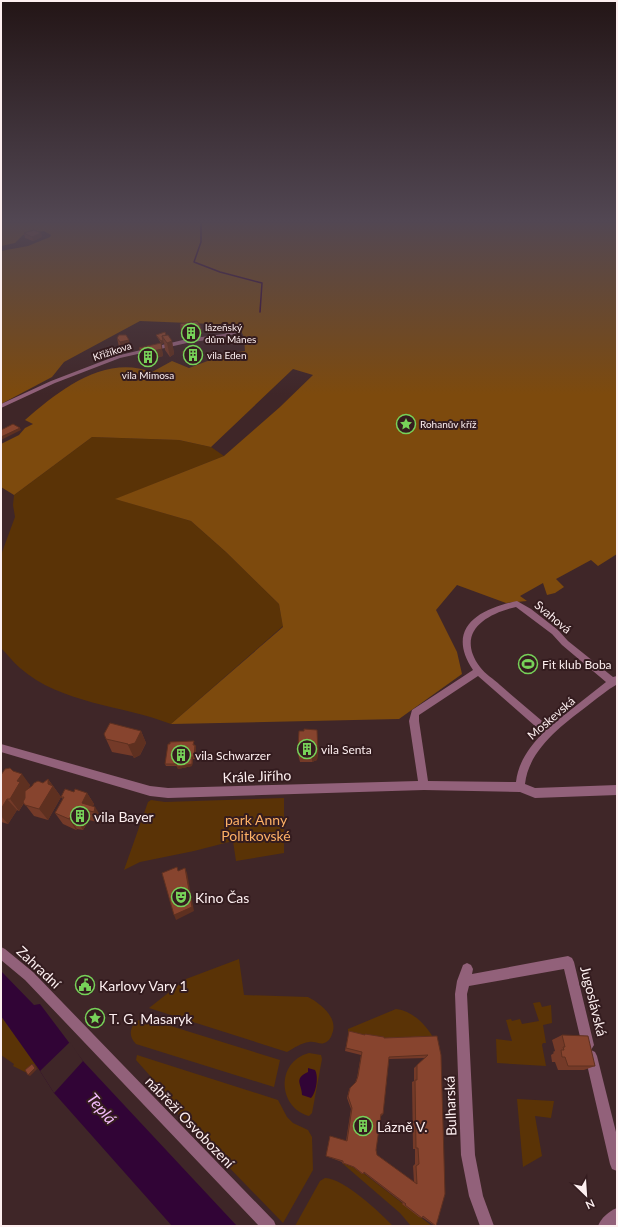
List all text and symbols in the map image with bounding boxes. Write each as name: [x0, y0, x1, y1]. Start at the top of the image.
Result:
place label: lázeňský dům Mánes: [205, 321, 256, 345]
building icon: lázeňský dům Mánes: [180, 322, 202, 344]
street label: Křižíkova: [91, 339, 133, 363]
building icon: vila Eden: [182, 344, 204, 366]
building icon: vila Mimosa: [137, 346, 159, 368]
place label: vila Eden: [207, 349, 246, 361]
place label: vila Mimosa: [122, 369, 174, 381]
place icon: Rohanův kříž: [395, 413, 417, 435]
place label: Rohanův kříž: [420, 418, 477, 430]
street label: Svahová: [531, 597, 575, 637]
sports icon: Fit klub Boba: [517, 653, 539, 675]
place label: Fit klub Boba: [542, 657, 612, 672]
street label: Moskevská: [524, 693, 578, 743]
building icon: vila Senta: [296, 738, 318, 760]
place label: vila Senta: [321, 742, 372, 757]
building icon: vila Schwarzer: [170, 744, 192, 766]
place label: vila Schwarzer: [195, 748, 271, 763]
street label: Krále Jiřího: [222, 766, 292, 786]
building icon: vila Bayer: [69, 805, 91, 827]
place label: vila Bayer: [94, 808, 154, 825]
park label: park Anny Politkovské: [221, 811, 291, 844]
theatre icon: Kino Čas: [170, 886, 192, 908]
place label: Kino Čas: [195, 889, 249, 906]
street label: Zahradní: [13, 942, 65, 992]
street label: Jugoslávská: [577, 964, 611, 1038]
public building icon: Karlovy Vary 1: [74, 974, 96, 996]
place label: Karlovy Vary 1: [99, 977, 188, 994]
place icon: T. G. Masaryk: [84, 1007, 106, 1029]
place label: T. G. Masaryk: [109, 1010, 193, 1027]
street label: nábřeží Osvobození: [142, 1073, 238, 1172]
street label: Bulharská: [440, 1076, 460, 1136]
water label: Teplá: [83, 1089, 121, 1128]
building icon: Lázně V.: [352, 1115, 374, 1137]
place label: Lázně V.: [377, 1118, 428, 1135]
north arrow: [566, 1175, 606, 1215]
text: N: [584, 1197, 597, 1212]

